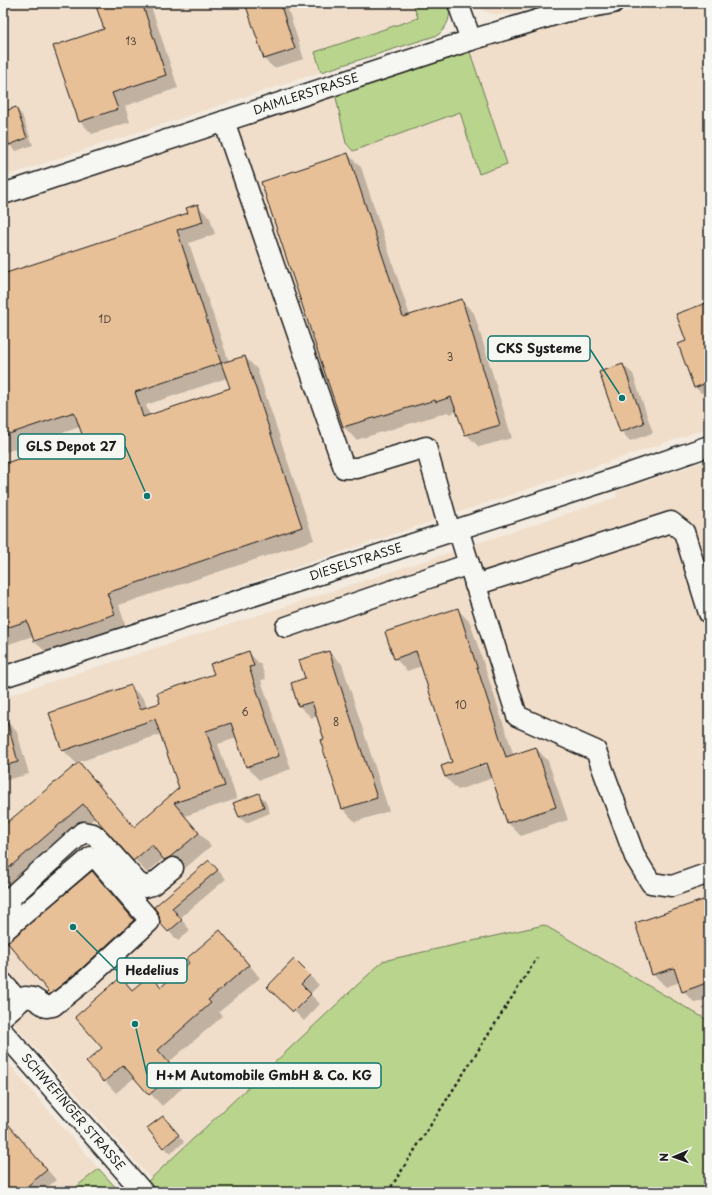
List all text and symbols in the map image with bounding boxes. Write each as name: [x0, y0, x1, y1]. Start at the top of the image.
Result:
house number: 13: [125, 33, 137, 48]
street label: DAIMLERSTRASSE: [251, 67, 361, 119]
house number: 1D: [99, 311, 111, 326]
callout: CKS Systeme: [488, 336, 590, 361]
text: CKS Systeme: [496, 338, 582, 357]
house number: 3: [447, 349, 453, 364]
callout: GLS Depot 27: [18, 434, 125, 459]
text: GLS Depot 27: [26, 436, 117, 455]
street label: DIESELSTRASSE: [307, 537, 405, 585]
house number: 10: [455, 697, 467, 712]
house number: 6: [241, 704, 249, 719]
house number: 8: [333, 714, 339, 729]
callout: Hedelius: [117, 958, 187, 983]
text: Hedelius: [125, 960, 179, 979]
street label: SCHWEFINGER STRASSE: [18, 1049, 130, 1174]
callout: H+M Automobile GmbH & Co. KG: [147, 1063, 381, 1088]
text: H+M Automobile GmbH & Co. KG: [156, 1065, 372, 1084]
north arrow: [654, 1137, 694, 1177]
text: N: [655, 1152, 672, 1162]

